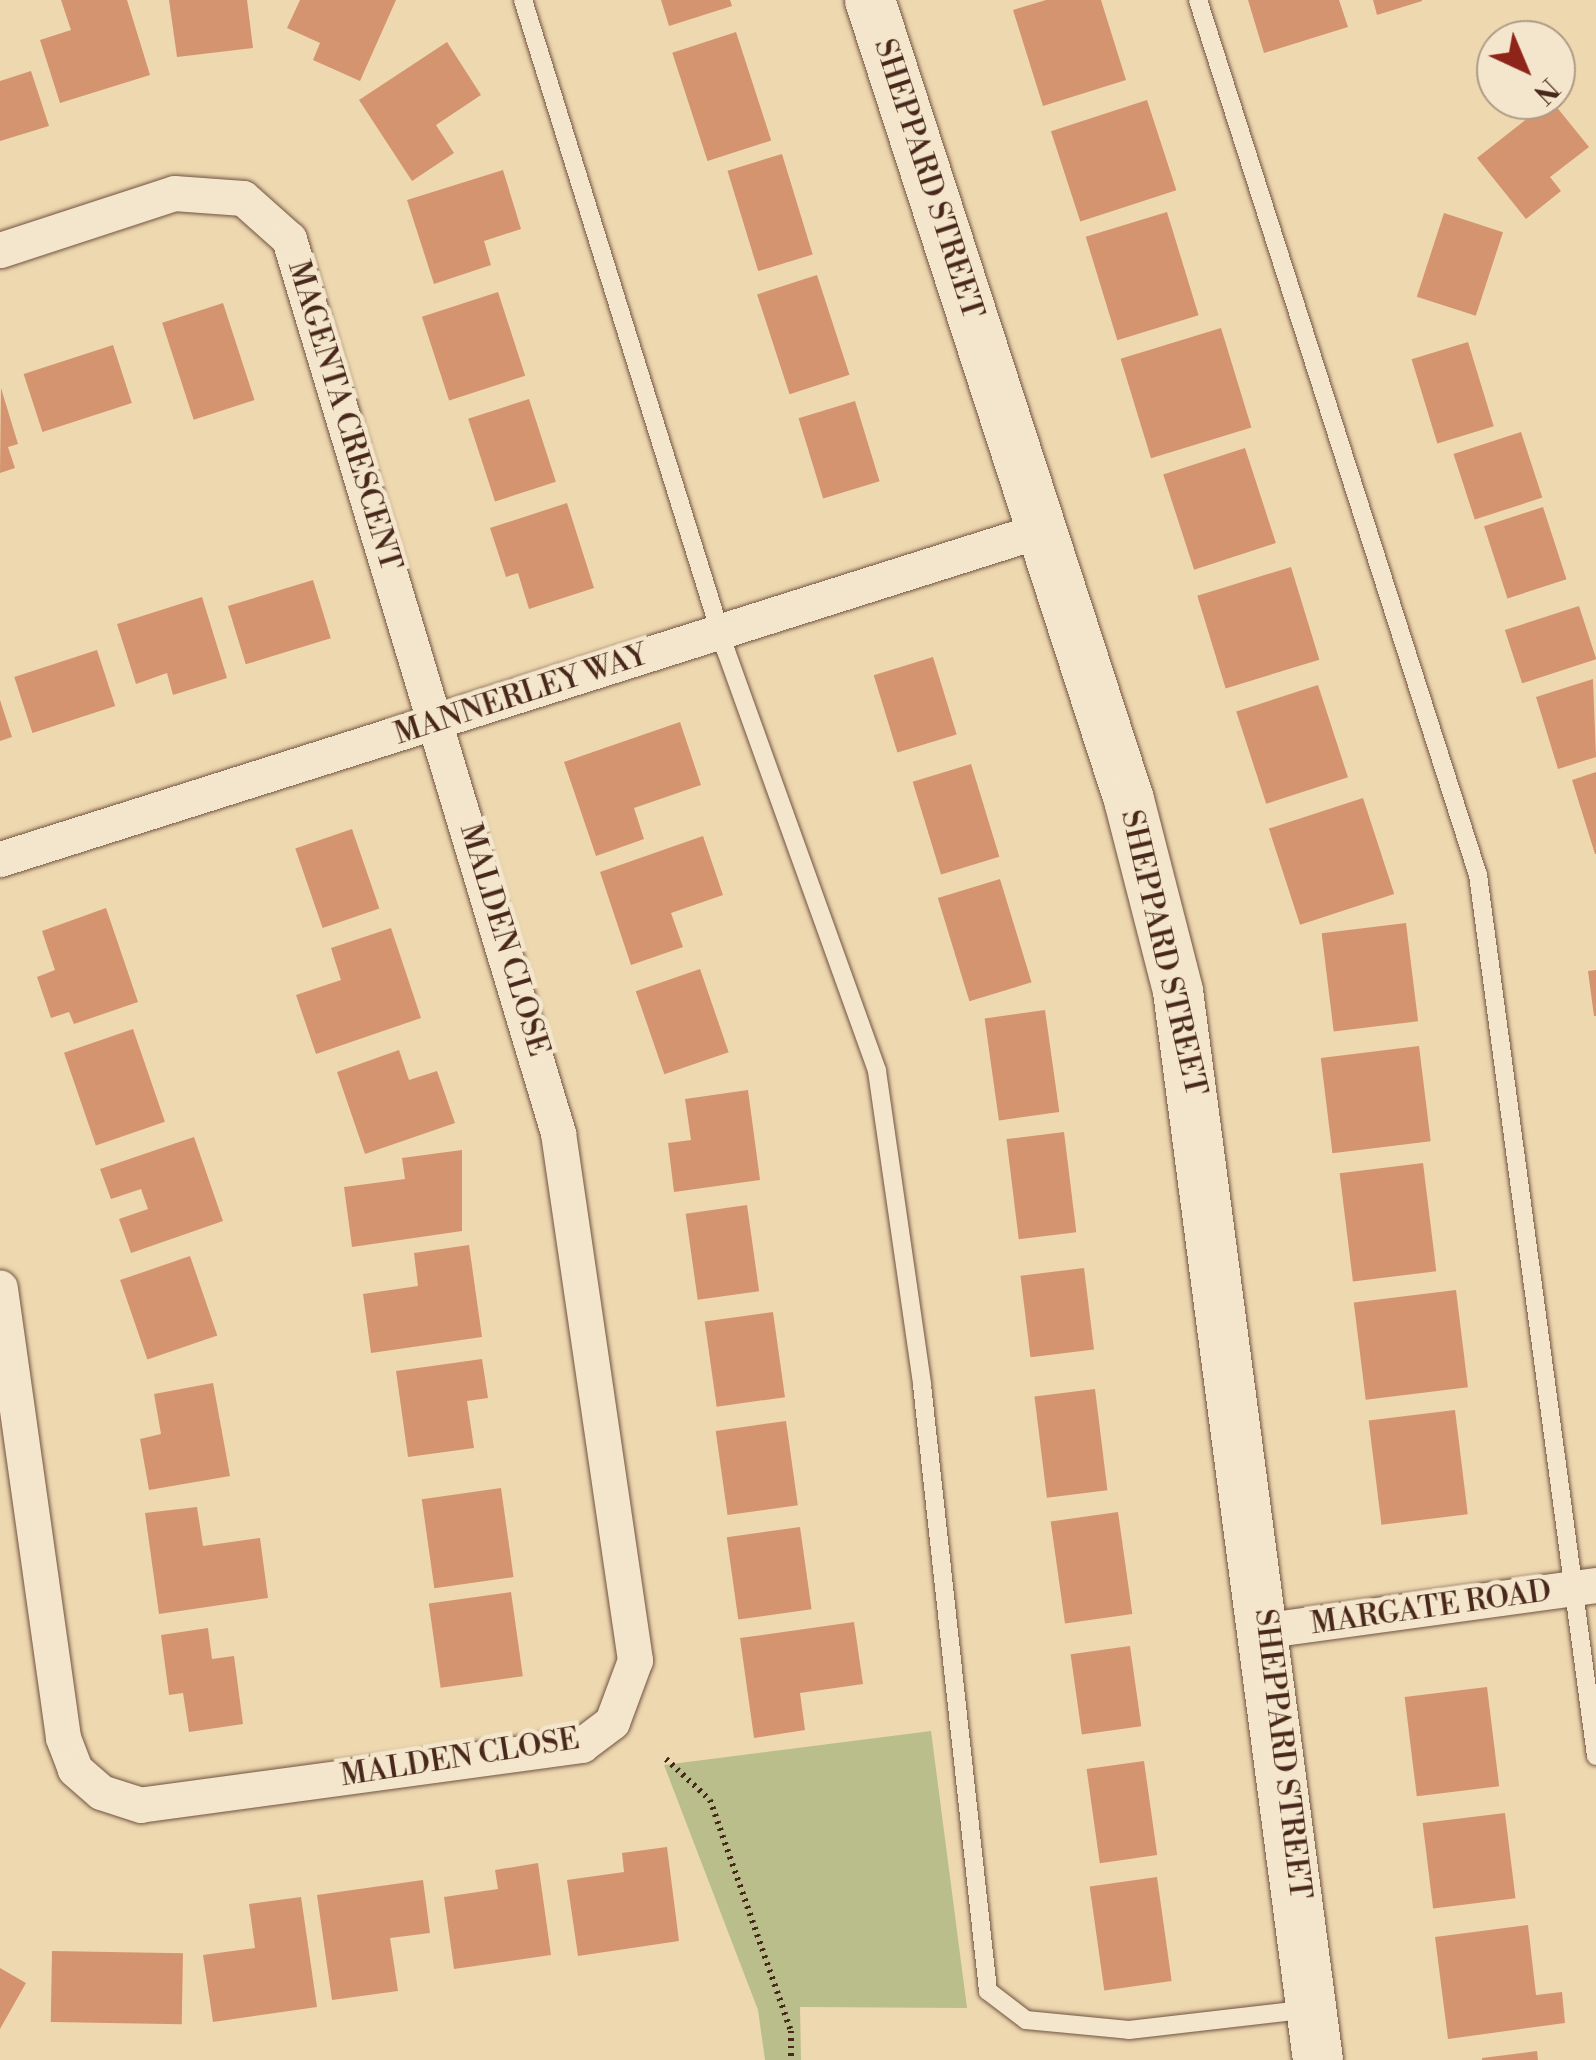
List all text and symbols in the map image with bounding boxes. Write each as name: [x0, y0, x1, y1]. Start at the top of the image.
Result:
north arrow: [1476, 20, 1576, 120]
street label: SHEPPARD STREET: [866, 35, 990, 323]
text: N: [1526, 70, 1566, 111]
street label: MAGENTA CRESCENT: [280, 257, 408, 575]
street label: MANNERLEY WAY: [390, 637, 652, 753]
street label: SHEPPARD STREET: [1113, 807, 1213, 1099]
street label: MALDEN CLOSE: [452, 819, 556, 1061]
street label: MARGATE ROAD: [1308, 1573, 1554, 1643]
street label: SHEPPARD STREET: [1246, 1607, 1318, 1901]
street label: MALDEN CLOSE: [338, 1721, 582, 1795]

